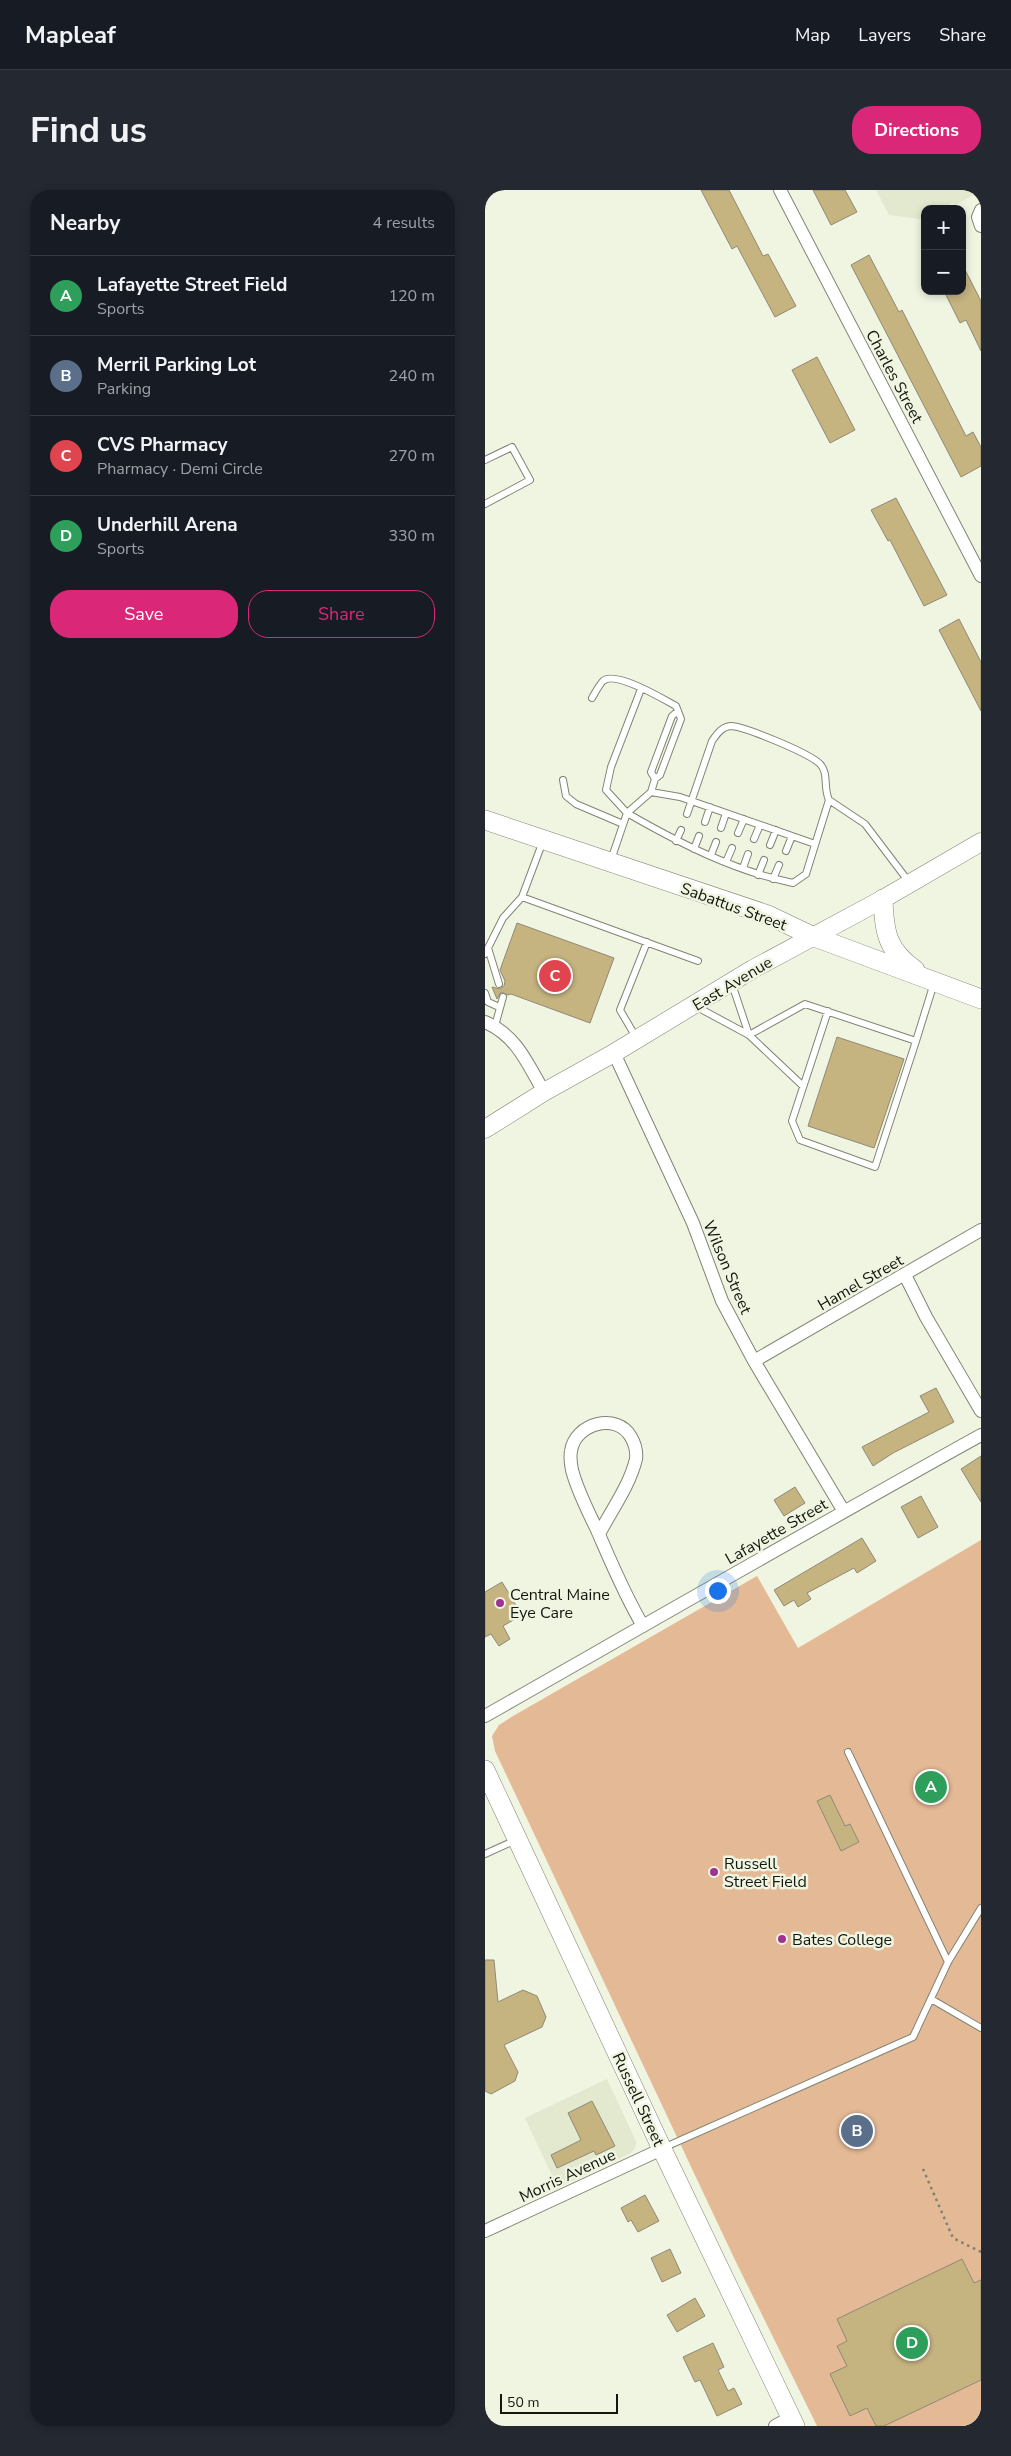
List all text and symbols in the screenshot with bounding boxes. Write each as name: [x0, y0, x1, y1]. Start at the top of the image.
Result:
text: Mapleaf: [25, 19, 116, 51]
text: Map: [795, 23, 830, 47]
text: Layers: [858, 23, 911, 47]
text: Share: [939, 23, 986, 47]
button: Directions: [852, 106, 981, 154]
text: Find us: [30, 107, 147, 154]
map controls: [921, 205, 966, 295]
button: +: [921, 205, 966, 250]
text: Nearby: [50, 209, 120, 237]
text: 4 results: [373, 212, 435, 234]
button: −: [921, 250, 966, 295]
text: Lafayette Street Field: [97, 272, 287, 298]
text: A: [60, 285, 72, 307]
text: 120 m: [388, 285, 435, 307]
text: Sports: [97, 298, 145, 320]
street label: Charles Street: [860, 326, 928, 427]
text: Merril Parking Lot: [97, 352, 256, 378]
text: B: [60, 365, 72, 387]
text: 240 m: [388, 365, 435, 387]
text: Parking: [97, 378, 151, 400]
text: CVS Pharmacy: [97, 432, 228, 458]
text: C: [61, 445, 71, 467]
text: 270 m: [388, 445, 435, 467]
text: Pharmacy · Demi Circle: [97, 458, 263, 480]
text: Underhill Arena: [97, 512, 238, 538]
text: D: [60, 525, 72, 547]
text: 330 m: [388, 525, 435, 547]
text: Sports: [97, 538, 145, 560]
button: Save: [50, 590, 238, 638]
button: Share: [248, 590, 435, 638]
street label: Sabattus Street: [677, 878, 790, 936]
street label: East Avenue: [689, 951, 777, 1016]
pin: C: [539, 957, 571, 995]
street label: Wilson Street: [698, 1217, 757, 1318]
street label: Hamel Street: [814, 1249, 908, 1316]
street label: Lafayette Street: [721, 1493, 832, 1570]
your location: [705, 1578, 731, 1604]
place label: Central Maine Eye Care: [510, 1584, 610, 1624]
marker: Central Maine Eye Care: [494, 1597, 506, 1609]
pin: A: [915, 1768, 947, 1806]
place label: Russell Street Field: [724, 1853, 807, 1893]
marker: Russell Street Field: [708, 1866, 720, 1878]
place label: Bates College: [792, 1929, 892, 1951]
marker: Bates College: [776, 1933, 788, 1945]
street label: Russell Street: [607, 2049, 670, 2150]
pin: B: [841, 2112, 873, 2150]
street label: Morris Avenue: [516, 2144, 619, 2208]
pin: D: [896, 2324, 928, 2362]
scale bar: [500, 2391, 617, 2414]
text: 50 m: [507, 2393, 539, 2412]

